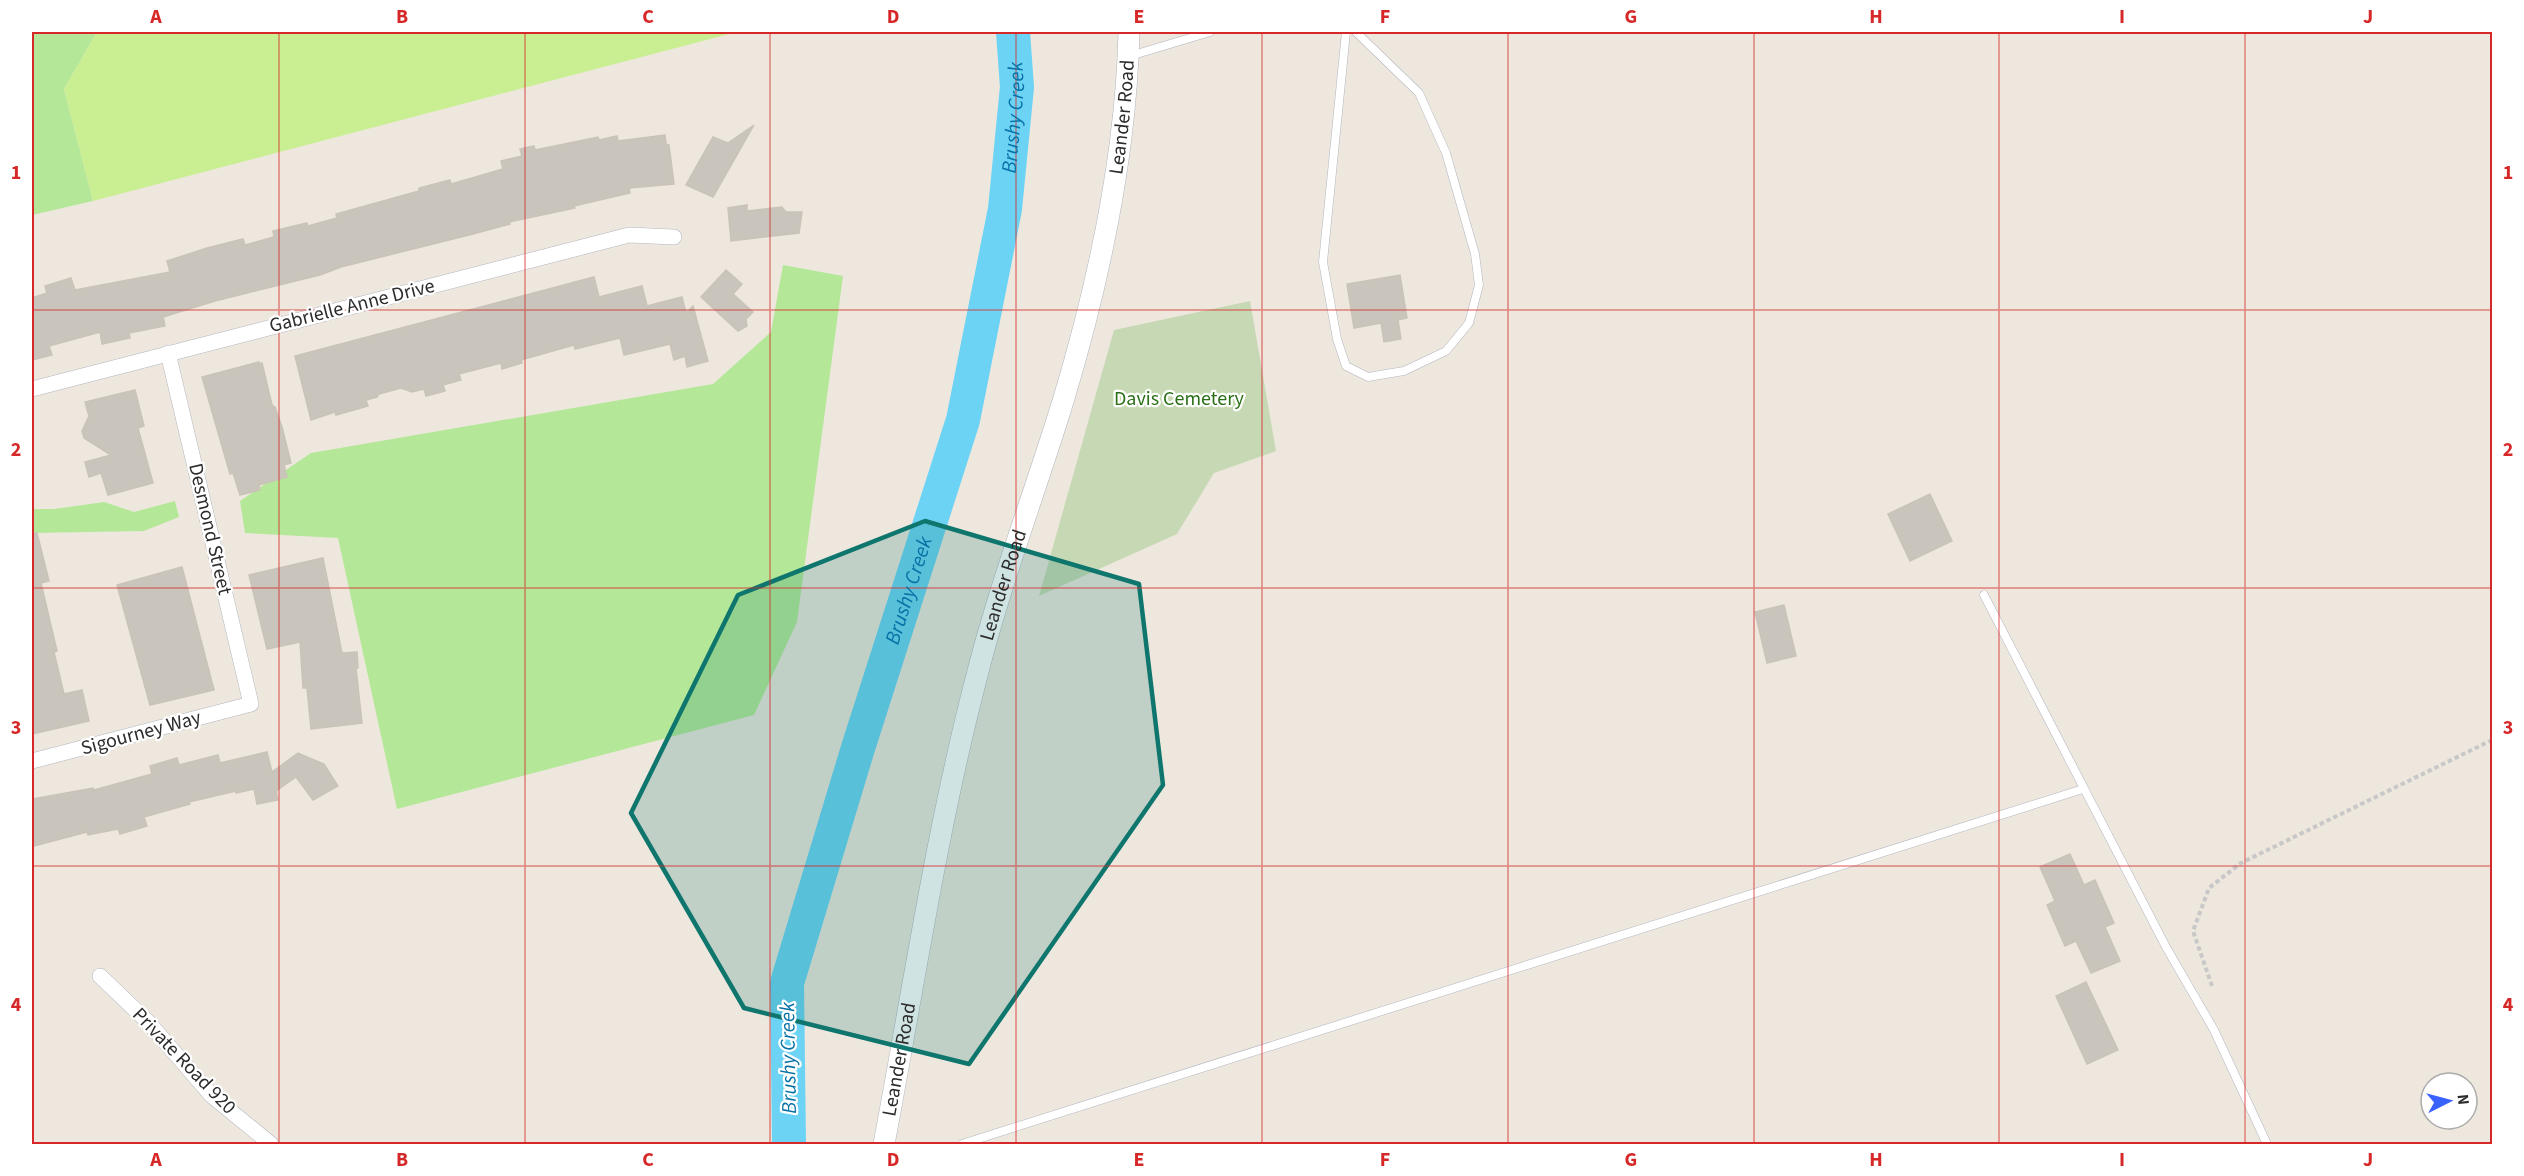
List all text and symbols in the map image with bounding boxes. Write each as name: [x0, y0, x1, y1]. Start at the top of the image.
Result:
text: A: [149, 3, 162, 31]
text: B: [396, 3, 408, 31]
text: C: [642, 3, 654, 31]
text: D: [887, 3, 899, 31]
text: E: [1134, 3, 1144, 31]
text: F: [1380, 3, 1390, 31]
text: G: [1625, 3, 1637, 31]
text: H: [1869, 3, 1883, 31]
text: I: [2119, 3, 2125, 31]
text: J: [2363, 3, 2373, 31]
street label: Leander Road: [1102, 59, 1142, 176]
water label: Brushy Creek: [994, 60, 1032, 175]
text: 1: [11, 159, 21, 187]
text: 1: [2503, 159, 2513, 187]
street label: Gabrielle Anne Drive: [266, 272, 438, 340]
park label: Davis Cemetery: [1114, 385, 1245, 413]
text: 2: [11, 436, 21, 464]
text: 2: [2503, 436, 2513, 464]
street label: Desmond Street: [181, 460, 239, 598]
street label: Leander Road: [973, 526, 1034, 644]
water label: Brushy Creek: [877, 532, 940, 648]
street label: Sigourney Way: [78, 703, 205, 762]
text: 3: [11, 714, 21, 742]
text: 3: [2503, 714, 2513, 742]
text: 4: [11, 991, 22, 1019]
text: 4: [2503, 991, 2514, 1019]
street label: Leander Road: [875, 1000, 923, 1119]
street label: Private Road 920: [126, 1001, 242, 1121]
water label: Brushy Creek: [772, 1001, 804, 1114]
north arrow: [2419, 1071, 2479, 1131]
text: N: [2451, 1093, 2474, 1106]
text: A: [149, 1146, 162, 1174]
text: B: [396, 1146, 408, 1174]
text: C: [642, 1146, 654, 1174]
text: D: [887, 1146, 899, 1174]
text: E: [1134, 1146, 1144, 1174]
text: F: [1380, 1146, 1390, 1174]
text: G: [1625, 1146, 1637, 1174]
text: H: [1869, 1146, 1883, 1174]
text: I: [2119, 1146, 2125, 1174]
text: J: [2363, 1146, 2373, 1174]

